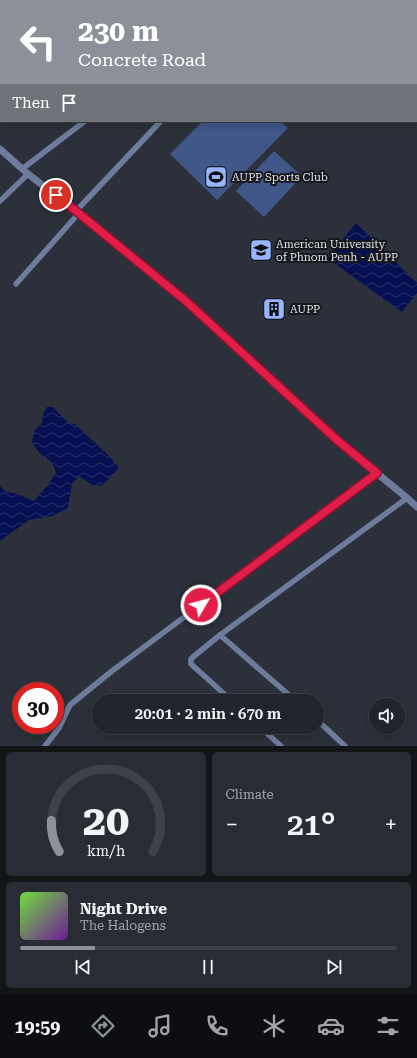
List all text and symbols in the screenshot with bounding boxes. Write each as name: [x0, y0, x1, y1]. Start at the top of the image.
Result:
text: 230 m: [78, 15, 159, 48]
icon: left: [12, 16, 64, 68]
text: Concrete Road: [78, 49, 206, 70]
icon: arrive: [58, 92, 80, 114]
text: Then: [12, 94, 50, 112]
sports icon: AUPP Sports Club: [203, 164, 229, 190]
place label: AUPP Sports Club: [232, 171, 328, 184]
pin: [39, 178, 73, 212]
icon: arrive: [45, 184, 67, 206]
school or university icon: American University of Phnom Penh - AUPP: [248, 237, 274, 263]
place label: American University of Phnom Penh - AUPP: [276, 238, 398, 264]
building icon: AUPP: [261, 296, 287, 322]
place label: AUPP: [290, 303, 320, 316]
position arrow: [180, 584, 222, 626]
speed limit sign: 30: [12, 682, 64, 734]
map controls: [369, 698, 405, 734]
button: sound: [369, 698, 405, 734]
text: 20:01 · 2 min · 670 m: [135, 705, 281, 723]
text: Climate: [226, 787, 274, 802]
text: 20: [82, 796, 129, 845]
text: 21°: [287, 807, 335, 842]
text: −: [226, 812, 238, 837]
text: +: [385, 812, 397, 837]
text: km/h: [87, 843, 125, 859]
text: Night Drive: [80, 900, 167, 918]
text: The Halogens: [80, 918, 166, 933]
icon: previous: [72, 956, 94, 978]
icon: pause: [197, 956, 219, 978]
icon: next: [323, 956, 345, 978]
icon: directions: [89, 1012, 117, 1040]
icon: music: [146, 1012, 174, 1040]
icon: phone: [203, 1012, 231, 1040]
icon: climate: [260, 1012, 288, 1040]
icon: car: [317, 1012, 345, 1040]
icon: filters: [374, 1012, 402, 1040]
text: 19:59: [15, 1016, 60, 1037]

